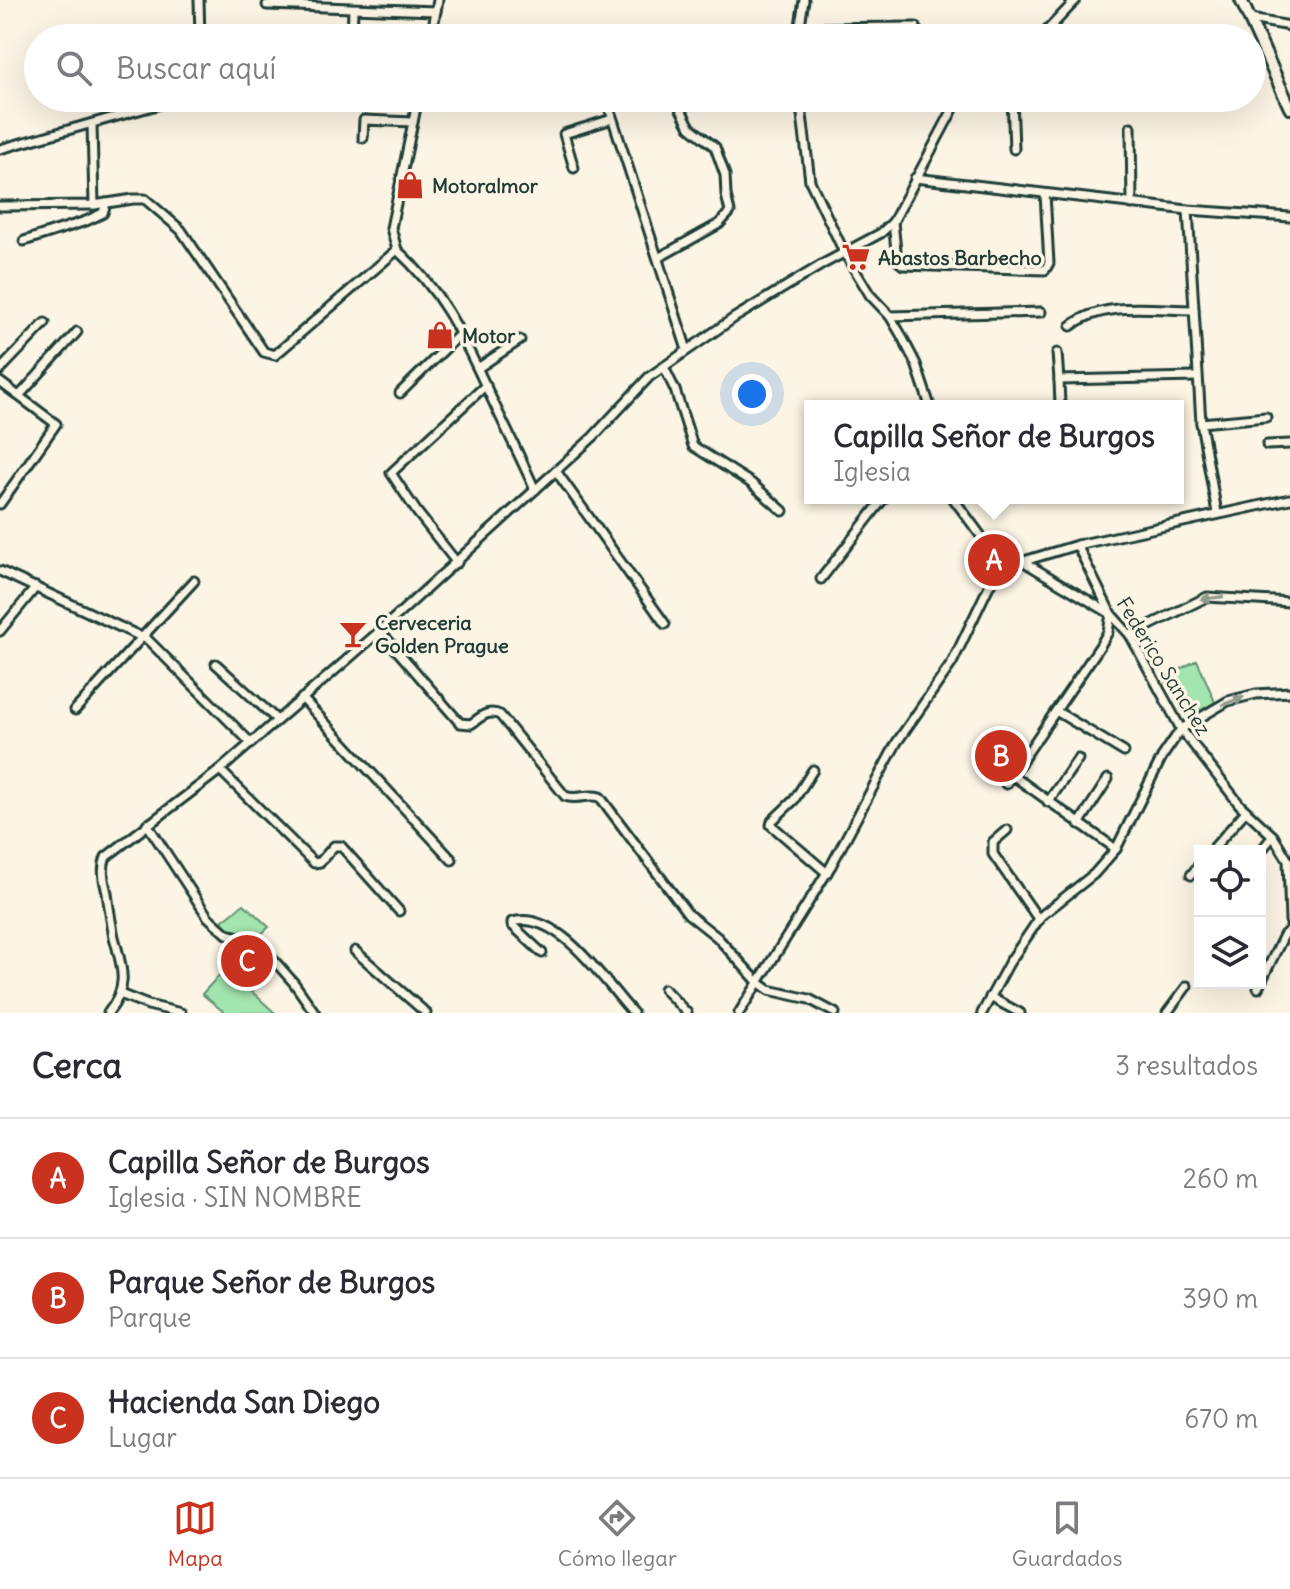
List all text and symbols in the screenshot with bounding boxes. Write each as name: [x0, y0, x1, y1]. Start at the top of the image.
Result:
search box: [24, 24, 1266, 112]
icon: search: [52, 46, 96, 90]
text: Buscar aquí: [116, 49, 276, 87]
shop icon: Motoralmor: [395, 170, 425, 200]
place label: Motoralmor: [432, 173, 539, 198]
supermarket icon: Abastos Barbecho: [841, 242, 871, 272]
place label: Abastos Barbecho: [878, 245, 1042, 270]
shop icon: Motor: [425, 320, 455, 350]
place label: Motor: [462, 323, 516, 348]
your location: [732, 374, 772, 414]
popup: [804, 400, 1184, 504]
text: Capilla Señor de Burgos: [833, 417, 1155, 455]
text: Iglesia: [833, 455, 911, 488]
pin: A: [968, 530, 1020, 590]
street label: Federico Sanchez: [1111, 592, 1217, 740]
one-way arrow: [1200, 592, 1225, 605]
place label: Cerveceria Golden Prague: [375, 610, 509, 658]
bar icon: Cerveceria Golden Prague: [338, 619, 368, 649]
one-way arrow: [1221, 694, 1245, 707]
pin: B: [975, 726, 1027, 786]
map controls: [1194, 845, 1266, 989]
button: locate: [1194, 845, 1266, 917]
button: layers: [1194, 917, 1266, 989]
pin: C: [221, 931, 273, 991]
text: Cerca: [32, 1044, 122, 1087]
text: 3 resultados: [1115, 1049, 1258, 1082]
text: Capilla Señor de Burgos: [108, 1143, 430, 1181]
text: A: [50, 1162, 66, 1195]
text: 260 m: [1183, 1162, 1258, 1195]
text: Iglesia · SIN NOMBRE: [108, 1181, 362, 1214]
text: Parque Señor de Burgos: [108, 1263, 435, 1301]
text: B: [49, 1282, 67, 1315]
text: 390 m: [1182, 1282, 1258, 1315]
text: Parque: [108, 1301, 192, 1334]
text: Hacienda San Diego: [108, 1383, 380, 1421]
text: C: [49, 1402, 67, 1435]
text: 670 m: [1184, 1402, 1258, 1435]
text: Lugar: [108, 1421, 177, 1454]
tab: Mapa: [167, 1496, 223, 1572]
tab: Cómo llegar: [558, 1496, 677, 1572]
tab: Guardados: [1012, 1496, 1123, 1572]

